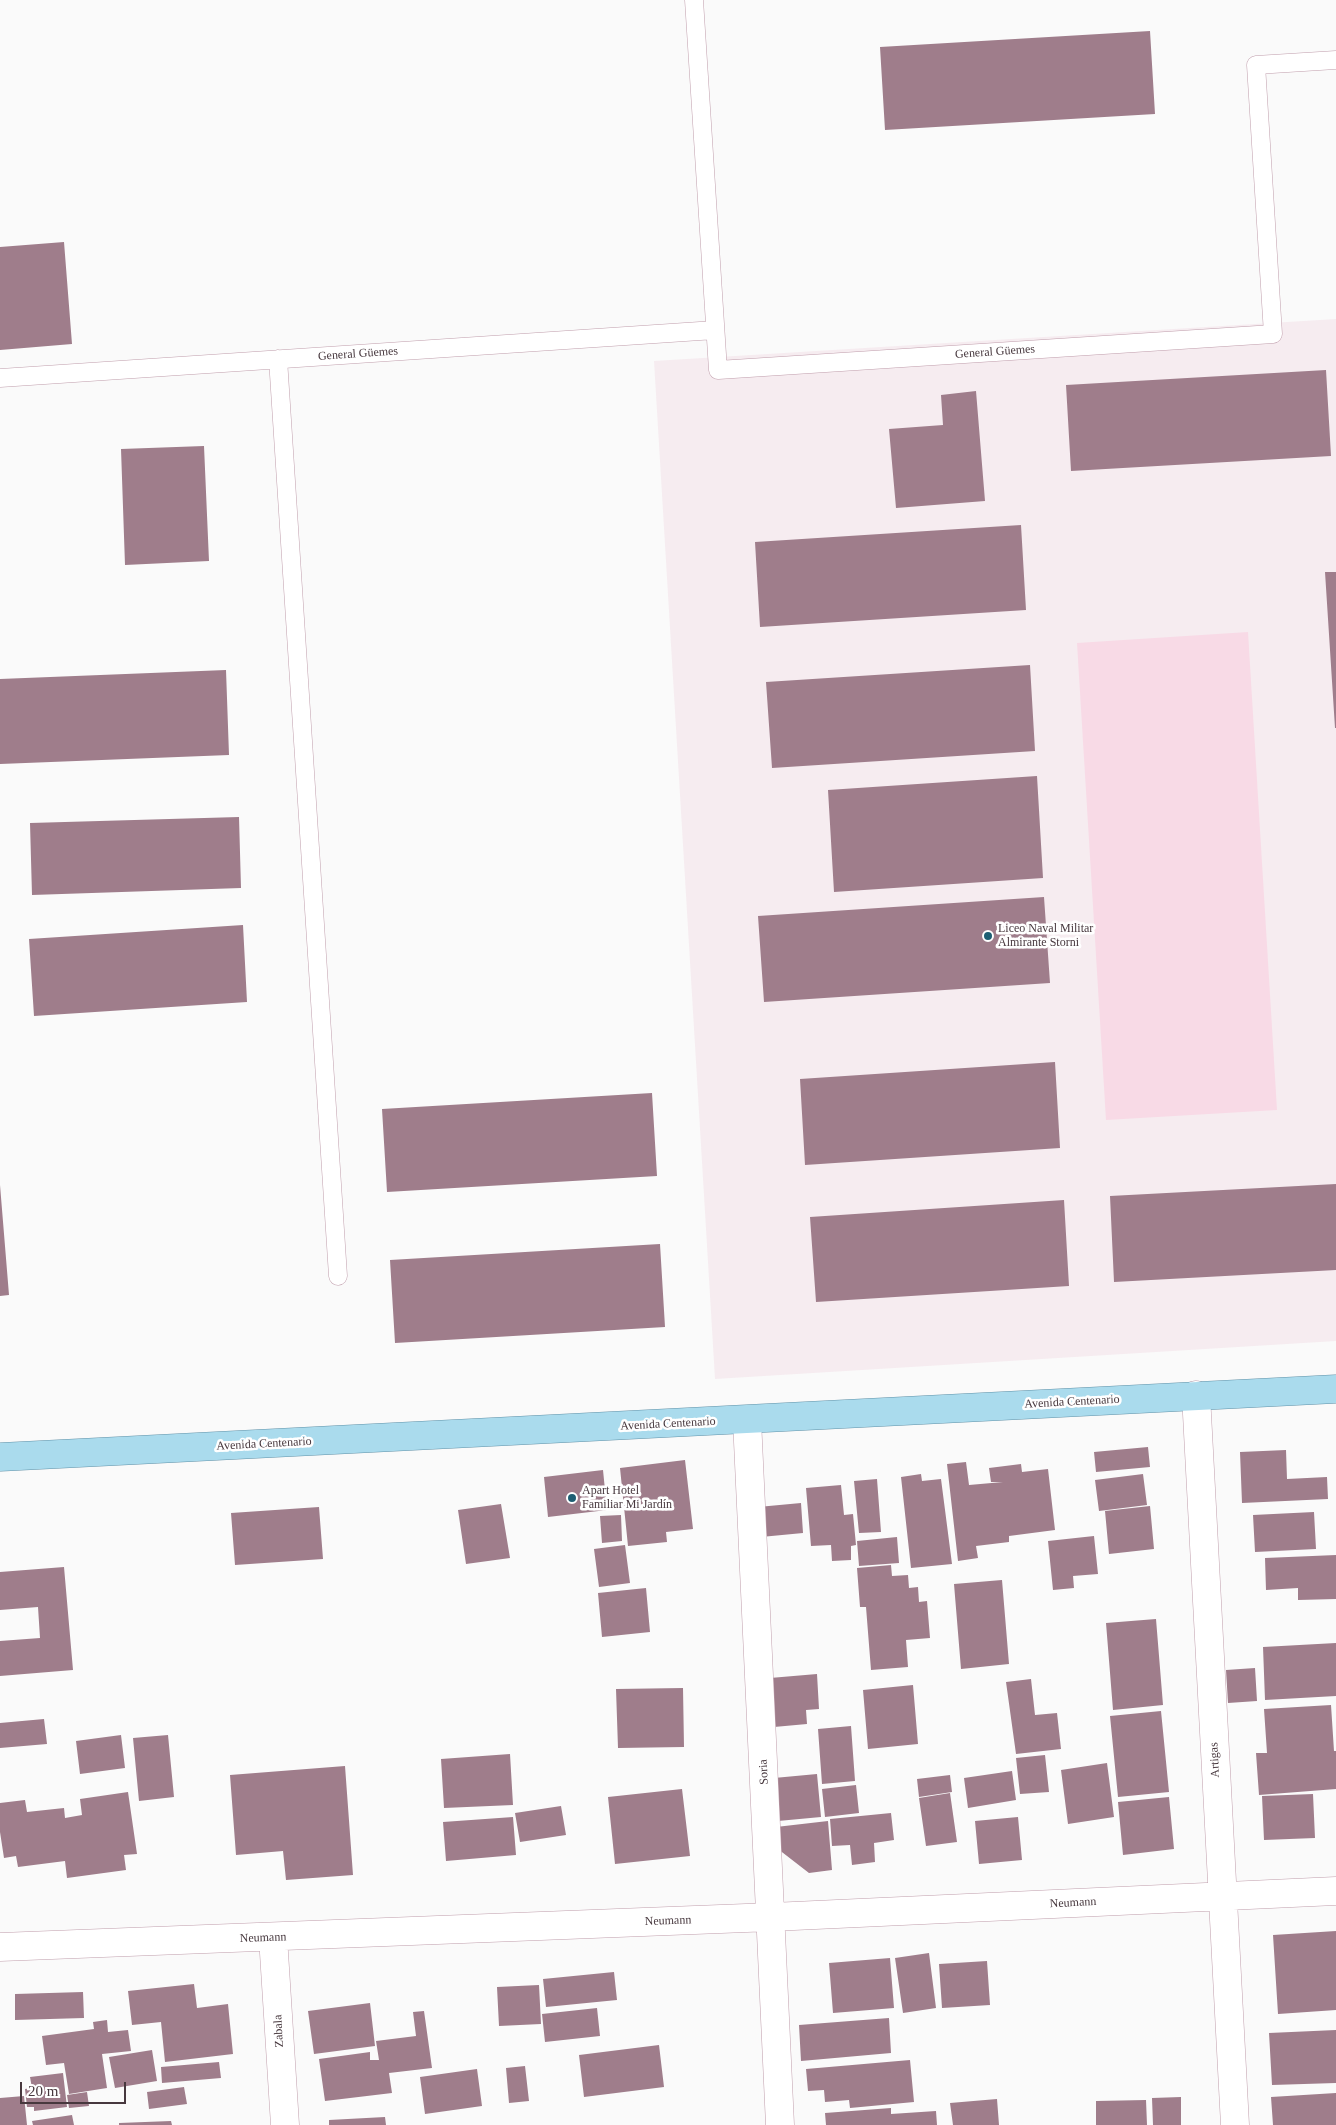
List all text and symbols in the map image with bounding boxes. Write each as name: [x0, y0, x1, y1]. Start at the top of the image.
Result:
street label: General Güemes: [954, 342, 1036, 362]
street label: General Güemes: [317, 344, 399, 364]
place label: Liceo Naval Militar Almirante Storni: [998, 922, 1093, 950]
marker: Liceo Naval Militar Almirante Storni: [982, 930, 994, 942]
street label: Avenida Centenario: [1024, 1392, 1120, 1412]
street label: Avenida Centenario: [620, 1414, 716, 1434]
street label: Avenida Centenario: [216, 1434, 312, 1454]
place label: Apart Hotel Familiar Mi Jardín: [582, 1484, 672, 1512]
marker: Apart Hotel Familiar Mi Jardín: [566, 1492, 578, 1504]
street label: Artigas: [1207, 1742, 1223, 1778]
street label: Soria: [756, 1759, 772, 1785]
street label: Neumann: [1049, 1895, 1097, 1911]
street label: Neumann: [644, 1913, 692, 1929]
street label: Neumann: [239, 1930, 287, 1946]
street label: Zabala: [271, 2014, 287, 2048]
scale bar: [22, 2072, 129, 2104]
text: 20 m: [28, 2083, 58, 2099]

